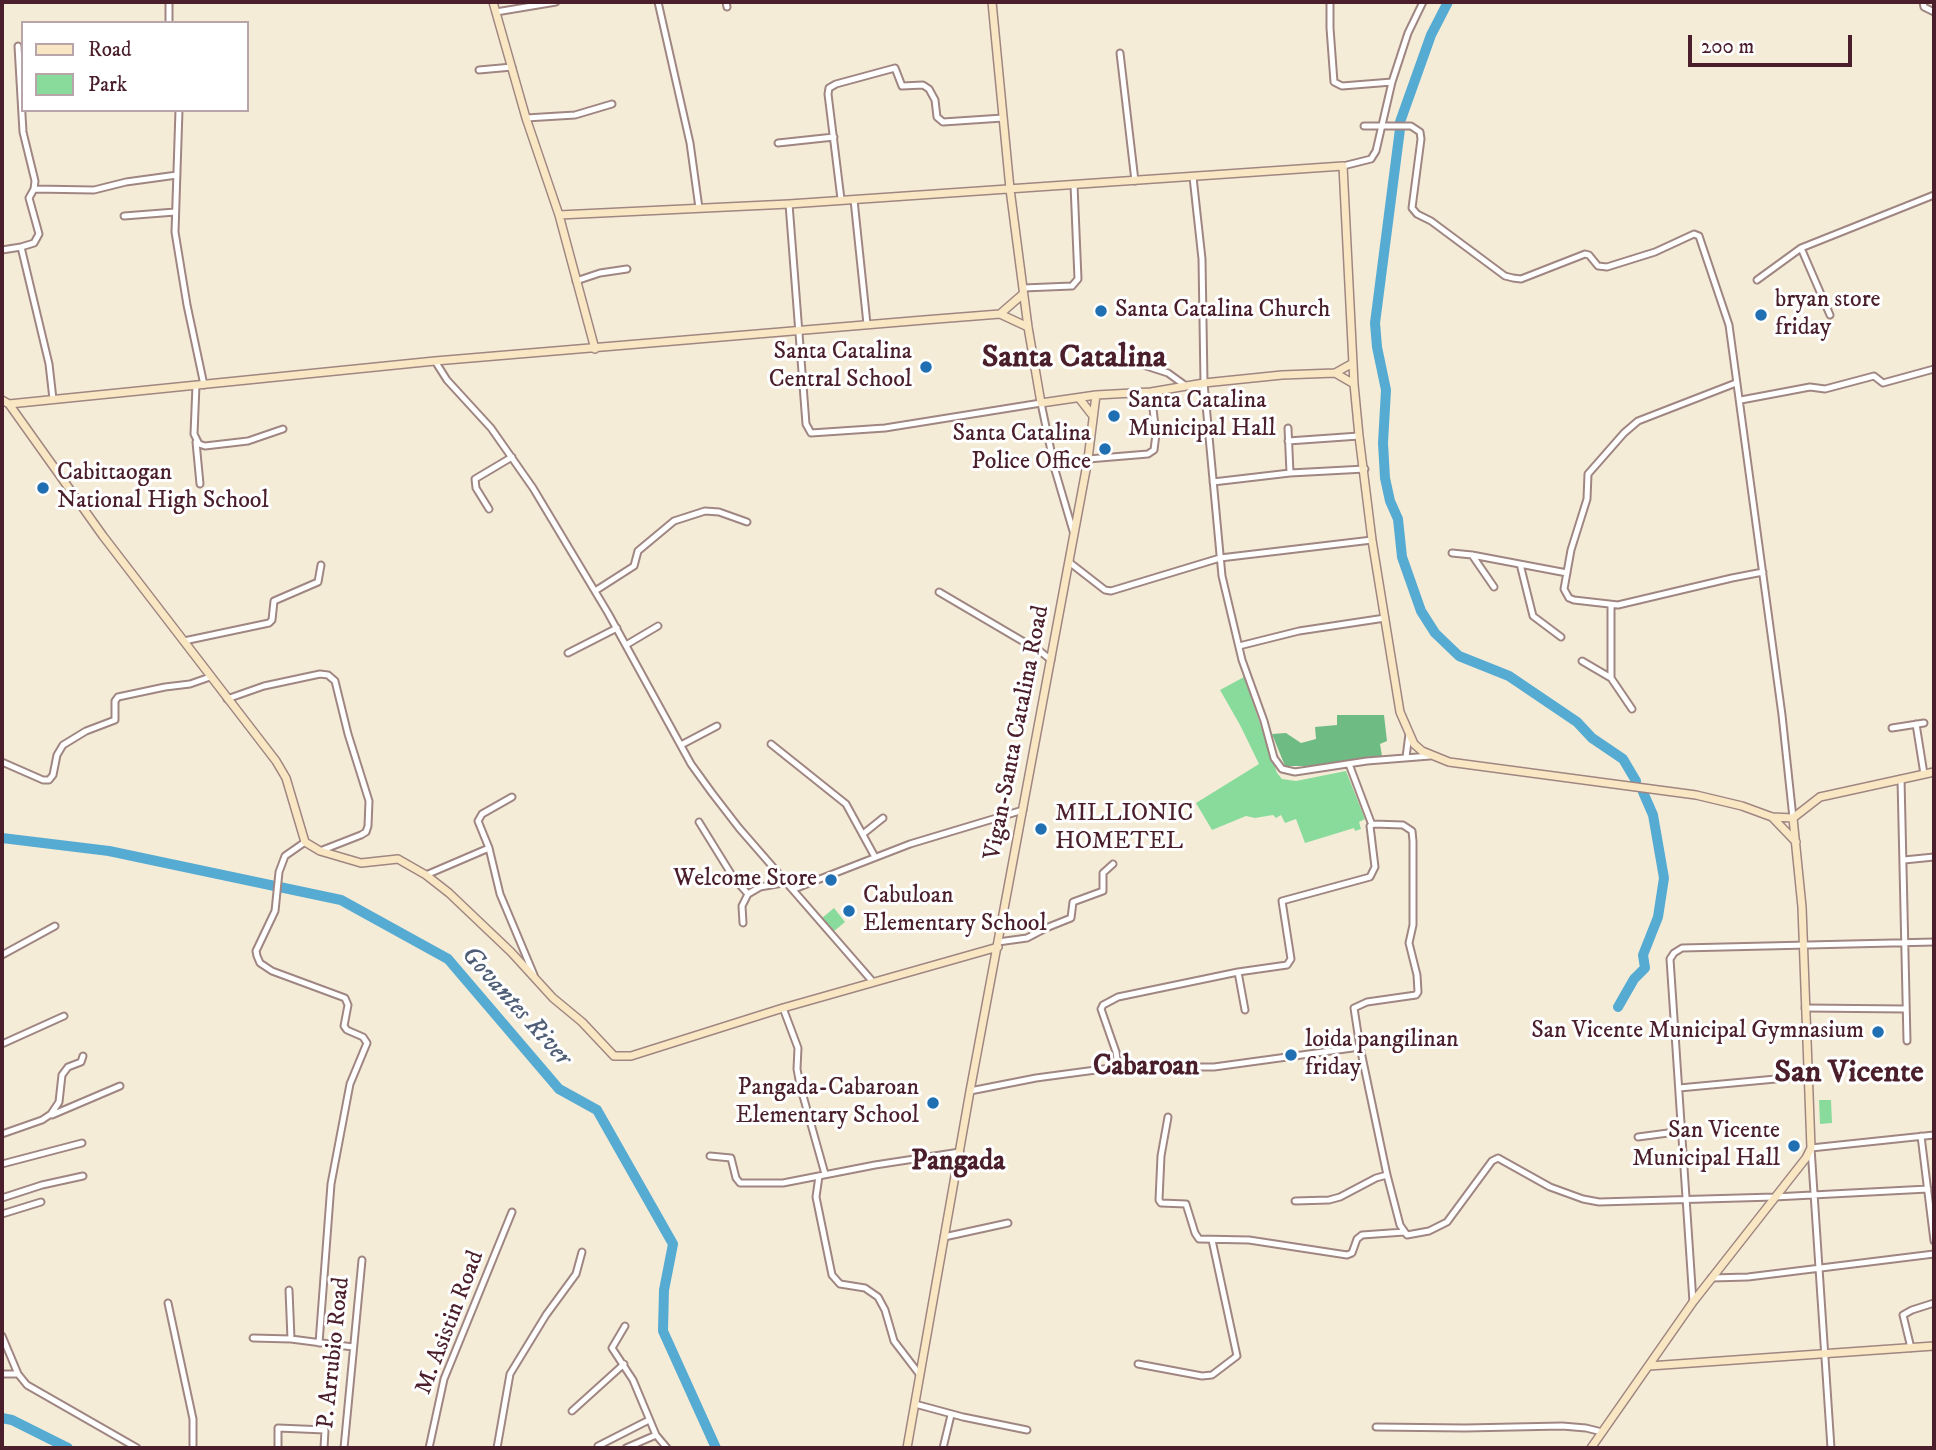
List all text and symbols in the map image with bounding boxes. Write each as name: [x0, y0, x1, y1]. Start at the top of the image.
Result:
legend: [21, 21, 248, 112]
scale bar: [1691, 21, 1856, 65]
text: 200 m: [1701, 34, 1754, 60]
text: Road: [88, 37, 132, 63]
text: Park: [88, 72, 127, 98]
place label: bryan store friday: [1775, 287, 1881, 343]
place label: Santa Catalina Church: [1115, 297, 1330, 325]
marker: Santa Catalina Church: [1093, 303, 1109, 319]
marker: bryan store friday: [1753, 307, 1769, 323]
place label: Santa Catalina Central School: [769, 339, 912, 395]
district label: Santa Catalina: [982, 340, 1166, 378]
marker: Santa Catalina Central School: [918, 359, 934, 375]
place label: Santa Catalina Municipal Hall: [1128, 388, 1276, 444]
marker: Santa Catalina Municipal Hall: [1106, 408, 1122, 424]
place label: Santa Catalina Police Office: [953, 421, 1091, 477]
marker: Santa Catalina Police Office: [1097, 441, 1113, 457]
place label: Cabittaogan National High School: [57, 460, 269, 516]
marker: Cabittaogan National High School: [35, 480, 51, 496]
street label: Vigan-Santa Catalina Road: [979, 603, 1057, 863]
place label: MILLIONIC HOMETEL: [1055, 801, 1193, 857]
marker: MILLIONIC HOMETEL: [1033, 821, 1049, 837]
place label: Welcome Store: [673, 866, 817, 894]
marker: Welcome Store: [823, 872, 839, 888]
place label: Cabuloan Elementary School: [863, 883, 1047, 939]
marker: Cabuloan Elementary School: [841, 903, 857, 919]
water label: Govantes River: [453, 941, 577, 1073]
place label: San Vicente Municipal Gymnasium: [1531, 1018, 1864, 1046]
marker: San Vicente Municipal Gymnasium: [1870, 1024, 1886, 1040]
place label: loida pangilinan friday: [1305, 1027, 1459, 1083]
marker: loida pangilinan friday: [1283, 1047, 1299, 1063]
district label: Cabaroan: [1093, 1051, 1199, 1085]
district label: San Vicente: [1774, 1055, 1924, 1093]
place label: Pangada-Cabaroan Elementary School: [735, 1075, 919, 1131]
marker: Pangada-Cabaroan Elementary School: [925, 1095, 941, 1111]
place label: San Vicente Municipal Hall: [1632, 1118, 1780, 1174]
marker: San Vicente Municipal Hall: [1786, 1138, 1802, 1154]
district label: Pangada: [911, 1146, 1005, 1180]
street label: M. Asistin Road: [410, 1247, 492, 1399]
street label: P. Arrubio Road: [313, 1276, 357, 1430]

